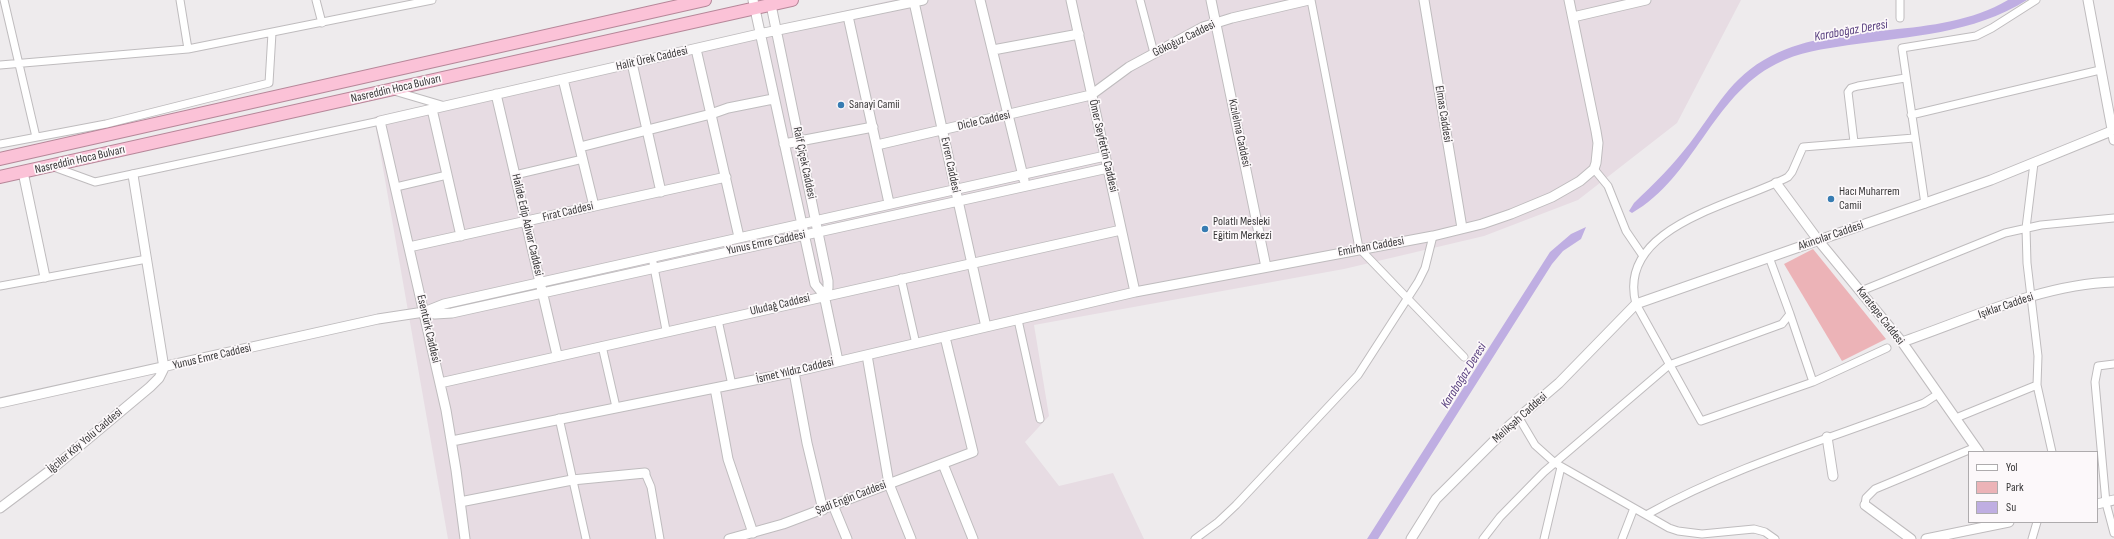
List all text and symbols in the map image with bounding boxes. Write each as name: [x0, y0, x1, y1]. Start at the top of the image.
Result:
water label: Karaboğaz Deresi: [1813, 17, 1889, 45]
street label: Gökoğuz Caddesi: [1150, 18, 1218, 60]
street label: Halit Ürek Caddesi: [615, 44, 689, 74]
street label: Nasreddin Hoca Bulvarı: [350, 72, 442, 106]
street label: Elmas Caddesi: [1431, 85, 1455, 143]
place label: Sanayi Camii: [849, 98, 900, 112]
street label: Ömer Seyfettin Caddesi: [1085, 98, 1121, 194]
street label: Kızılelma Caddesi: [1225, 98, 1253, 168]
marker: Sanayi Camii: [836, 100, 846, 110]
street label: Dicle Caddesi: [956, 108, 1012, 134]
street label: Raif Çiçek Caddesi: [789, 126, 819, 200]
street label: Evren Caddesi: [937, 136, 963, 194]
street label: Nasreddin Hoca Bulvarı: [34, 143, 126, 177]
street label: Halide Edip Adıvar Caddesi: [508, 173, 546, 277]
place label: Hacı Muharrem Camii: [1839, 185, 1900, 213]
marker: Hacı Muharrem Camii: [1826, 194, 1836, 204]
street label: Fırat Caddesi: [541, 199, 595, 225]
place label: Polatlı Mesleki Eğitim Merkezi: [1213, 215, 1272, 243]
street label: Akıncılar Caddesi: [1797, 218, 1865, 254]
marker: Polatlı Mesleki Eğitim Merkezi: [1200, 224, 1210, 234]
street label: Yunus Emre Caddesi: [725, 228, 807, 258]
street label: Emirhan Caddesi: [1337, 234, 1405, 260]
street label: Karatepe Caddesi: [1853, 284, 1907, 348]
street label: Işıklar Caddesi: [1977, 290, 2035, 322]
street label: Uludağ Caddesi: [749, 291, 811, 319]
street label: Esentürk Caddesi: [413, 294, 443, 364]
water label: Karaboğaz Deresi: [1438, 340, 1490, 412]
street label: Yunus Emre Caddesi: [171, 341, 253, 373]
street label: İsmet Yıldız Caddesi: [755, 355, 835, 387]
street label: Melikşah Caddesi: [1490, 390, 1550, 446]
street label: İğciler Köy Yolu Caddesi: [45, 405, 125, 477]
legend: [1968, 451, 2098, 523]
text: Yol: [2006, 460, 2018, 475]
street label: Şadi Engin Caddesi: [814, 478, 888, 518]
text: Park: [2006, 480, 2024, 495]
text: Su: [2006, 500, 2016, 515]

